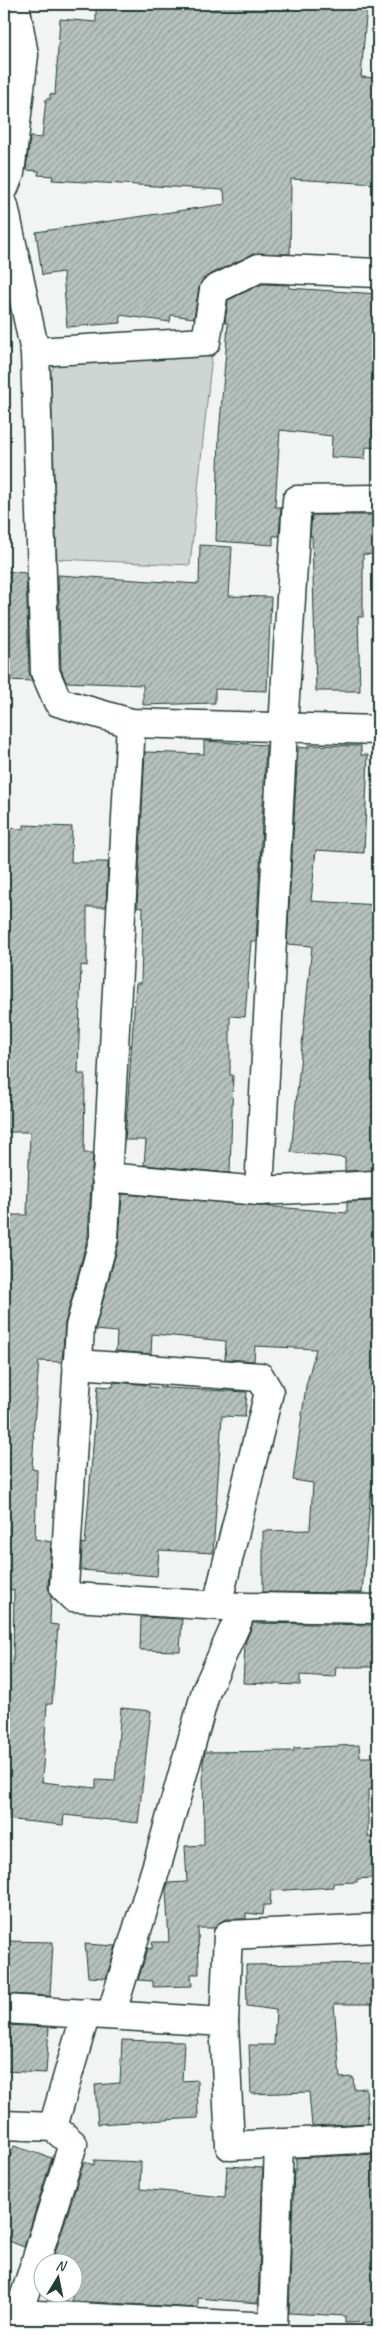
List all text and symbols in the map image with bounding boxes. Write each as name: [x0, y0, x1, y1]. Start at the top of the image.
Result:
north arrow: [32, 2252, 82, 2302]
text: N: [54, 2257, 68, 2275]

